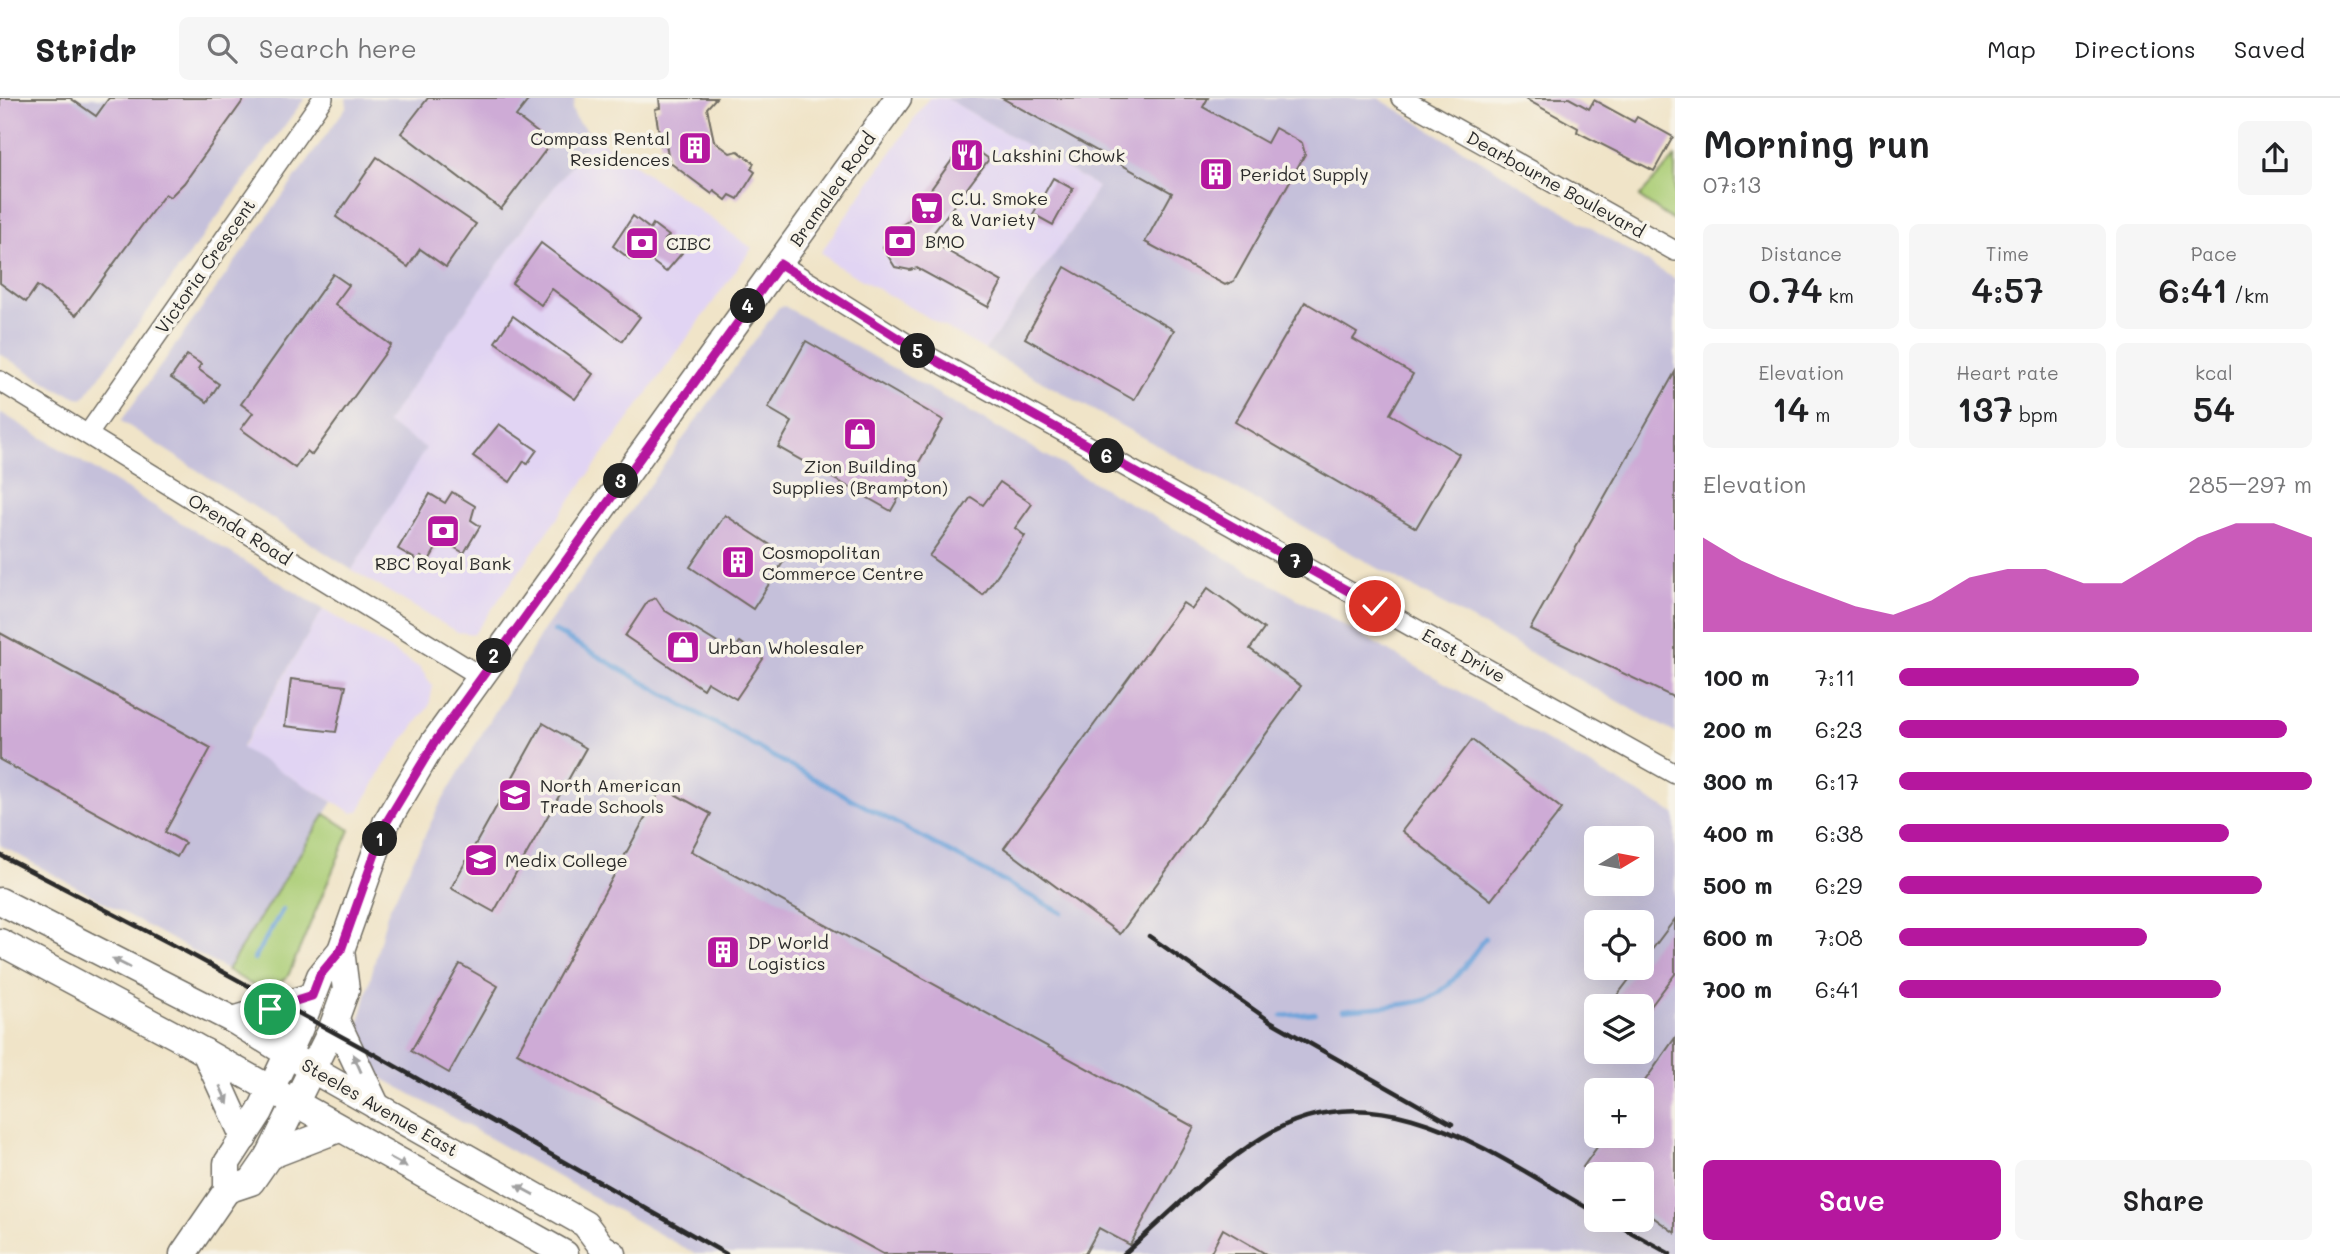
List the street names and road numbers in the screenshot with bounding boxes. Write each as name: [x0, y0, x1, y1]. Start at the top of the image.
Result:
street label: Dearbourne Boulevard: [1463, 125, 1649, 243]
street label: Bramalea Road: [784, 127, 880, 251]
street label: Victoria Crescent: [150, 194, 260, 338]
street label: Orenda Road: [184, 488, 296, 570]
street label: East Drive: [1418, 622, 1510, 688]
street label: Steeles Avenue East: [297, 1052, 463, 1162]

